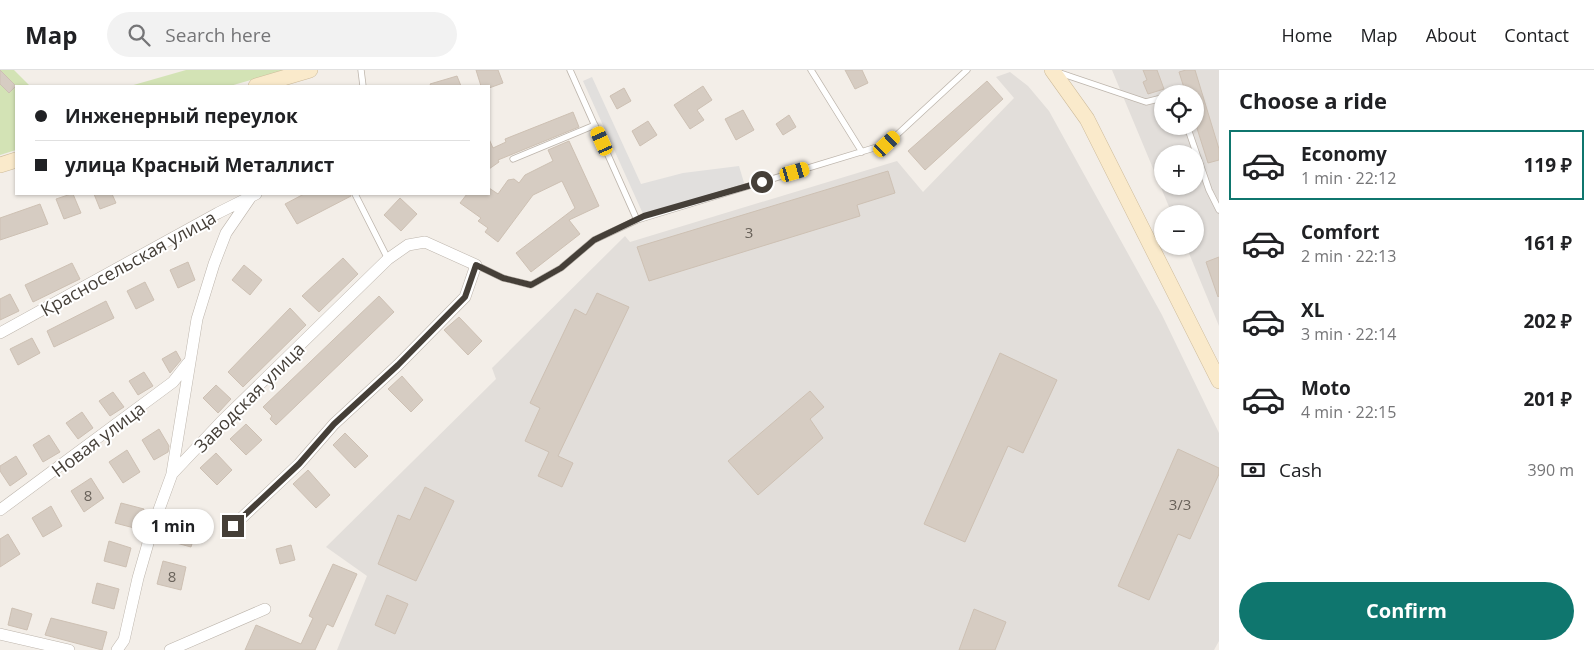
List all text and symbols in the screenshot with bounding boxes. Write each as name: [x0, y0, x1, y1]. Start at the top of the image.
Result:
search box: [107, 12, 457, 57]
text: Map: [25, 18, 77, 51]
icon: search: [125, 21, 153, 49]
text: Search here: [165, 22, 271, 48]
text: Home: [1282, 23, 1332, 47]
text: Map: [1360, 23, 1398, 47]
text: About: [1426, 23, 1476, 47]
text: Contact: [1504, 23, 1569, 47]
map controls: [1154, 85, 1204, 255]
button: locate: [1154, 85, 1204, 135]
text: Choose a ride: [1239, 85, 1387, 115]
text: Инженерный переулок: [65, 103, 298, 129]
car: [589, 124, 614, 158]
car: [870, 128, 903, 160]
text: Economy: [1301, 141, 1387, 167]
icon: car: [1241, 143, 1286, 188]
button: +: [1154, 145, 1204, 195]
text: улица Красный Металлист: [65, 152, 334, 178]
text: 119 ₽: [1523, 152, 1572, 178]
car: [778, 161, 811, 183]
text: 1 min · 22:12: [1301, 167, 1396, 189]
route start: [751, 171, 773, 193]
street label: Красносельская улица: [36, 205, 220, 321]
button: −: [1154, 205, 1204, 255]
text: Comfort: [1301, 219, 1380, 245]
icon: car: [1241, 221, 1286, 266]
house number: 3: [745, 222, 753, 242]
text: 161 ₽: [1523, 230, 1572, 256]
text: 2 min · 22:13: [1301, 245, 1396, 267]
text: XL: [1301, 297, 1324, 323]
icon: car: [1241, 299, 1286, 344]
text: 202 ₽: [1523, 308, 1572, 334]
text: 3 min · 22:14: [1301, 323, 1396, 345]
street label: Заводская улица: [189, 337, 309, 457]
text: Moto: [1301, 375, 1351, 401]
icon: car: [1241, 377, 1286, 422]
text: 201 ₽: [1523, 386, 1572, 412]
street label: Новая улица: [46, 396, 150, 482]
text: 4 min · 22:15: [1301, 401, 1396, 423]
icon: cash: [1239, 456, 1267, 484]
text: Cash: [1279, 457, 1322, 483]
text: 390 m: [1528, 459, 1574, 481]
house number: 8: [84, 485, 92, 505]
house number: 3/3: [1169, 494, 1191, 514]
callout: 1 min: [133, 508, 216, 544]
text: 1 min: [151, 515, 195, 537]
route end: [222, 515, 244, 537]
house number: 8: [168, 566, 176, 586]
button: Confirm: [1239, 582, 1574, 640]

